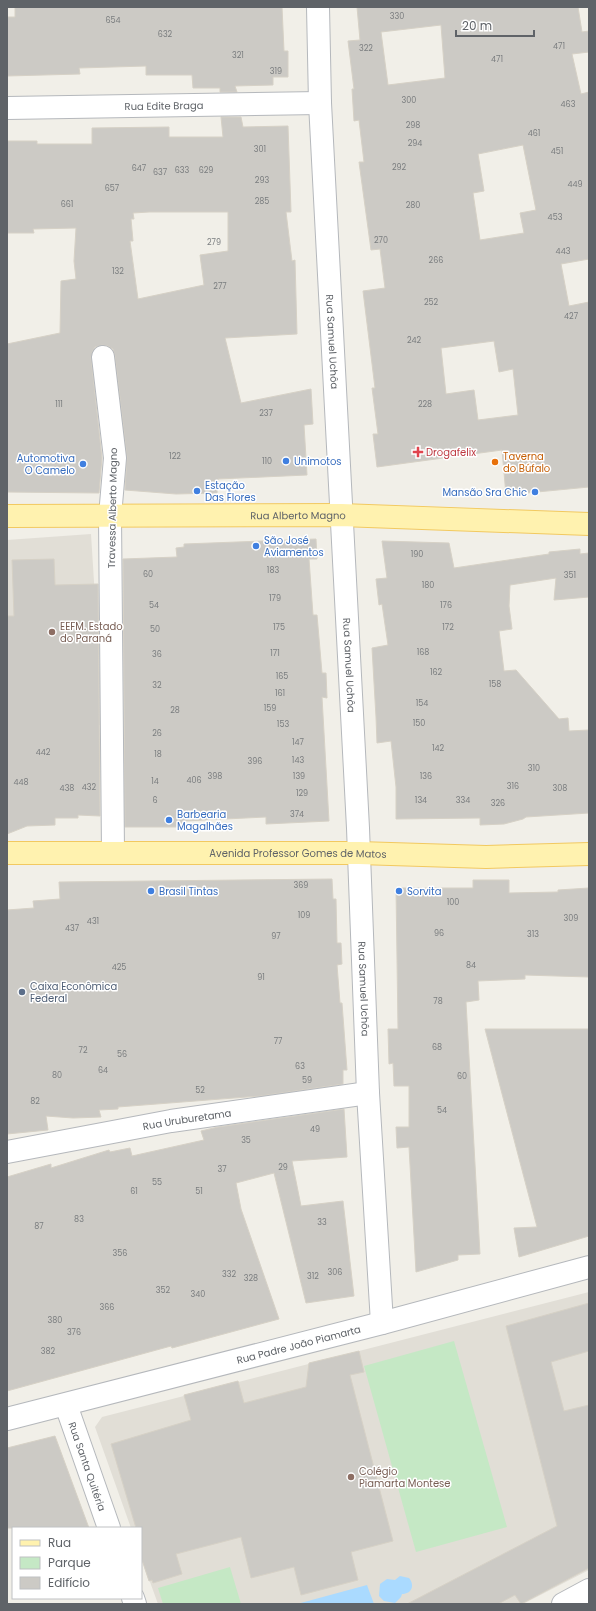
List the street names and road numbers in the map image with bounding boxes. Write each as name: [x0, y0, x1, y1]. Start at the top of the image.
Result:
street label: Rua Edite Braga: [124, 98, 204, 114]
street label: Rua Samuel Uchôa: [322, 294, 342, 390]
street label: Travessa Alberto Magno: [104, 447, 121, 569]
street label: Rua Alberto Magno: [250, 508, 346, 523]
street label: Rua Samuel Uchôa: [339, 617, 359, 713]
street label: Avenida Professor Gomes de Matos: [209, 846, 387, 862]
street label: Rua Samuel Uchôa: [354, 941, 373, 1037]
street label: Rua Uruburetama: [142, 1106, 232, 1134]
street label: Rua Padre João Piamarta: [235, 1322, 362, 1368]
street label: Rua Santa Quitéria: [64, 1420, 110, 1513]

